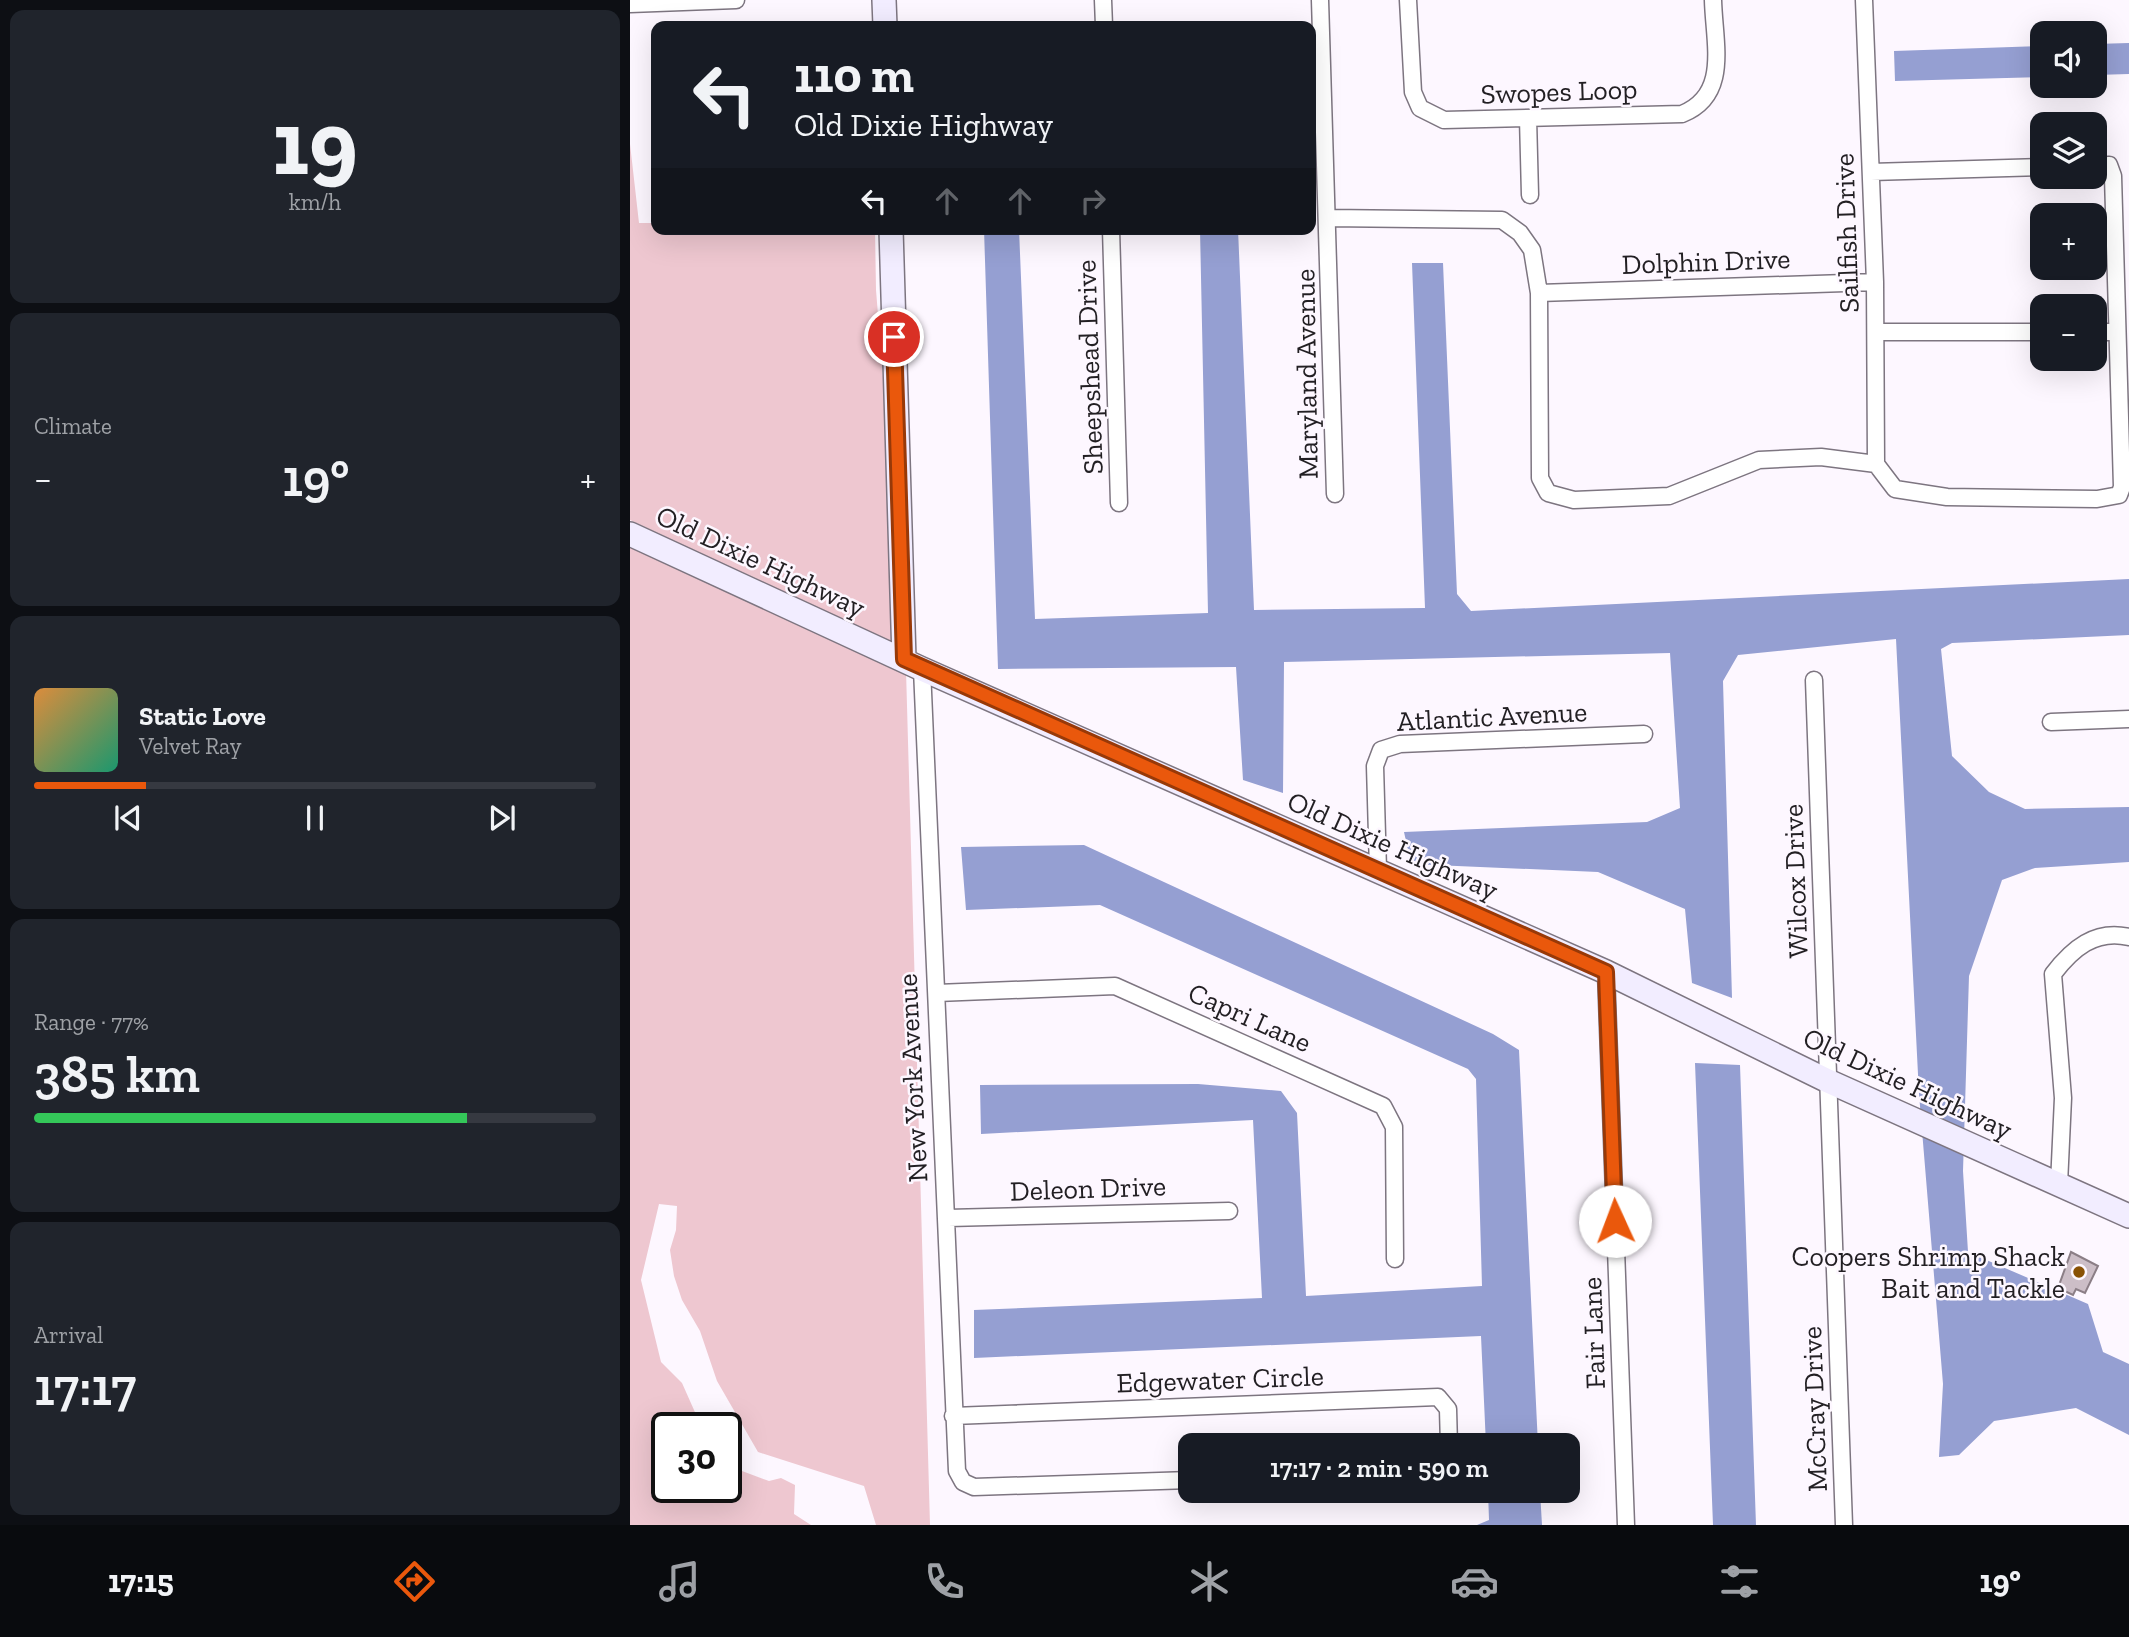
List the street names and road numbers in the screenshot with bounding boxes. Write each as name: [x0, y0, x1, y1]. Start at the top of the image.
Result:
street label: Swopes Loop: [1480, 72, 1638, 111]
street label: Sailfish Drive: [1827, 153, 1866, 313]
street label: Dolphin Drive: [1621, 242, 1791, 281]
street label: Sheepshead Drive: [1069, 259, 1110, 475]
street label: Maryland Avenue: [1288, 269, 1325, 479]
street label: Old Dixie Highway: [651, 499, 871, 625]
street label: Atlantic Avenue: [1396, 695, 1588, 738]
street label: Old Dixie Highway: [1283, 784, 1504, 907]
street label: Wilcox Drive: [1776, 803, 1815, 959]
street label: New York Avenue: [891, 973, 934, 1183]
street label: Capri Lane: [1183, 976, 1316, 1059]
street label: Old Dixie Highway: [1798, 1021, 2018, 1147]
street label: Deleon Drive: [1009, 1169, 1167, 1208]
street label: Fair Lane: [1575, 1276, 1612, 1390]
street label: McCray Drive: [1795, 1326, 1834, 1492]
street label: Edgewater Circle: [1116, 1359, 1324, 1400]

